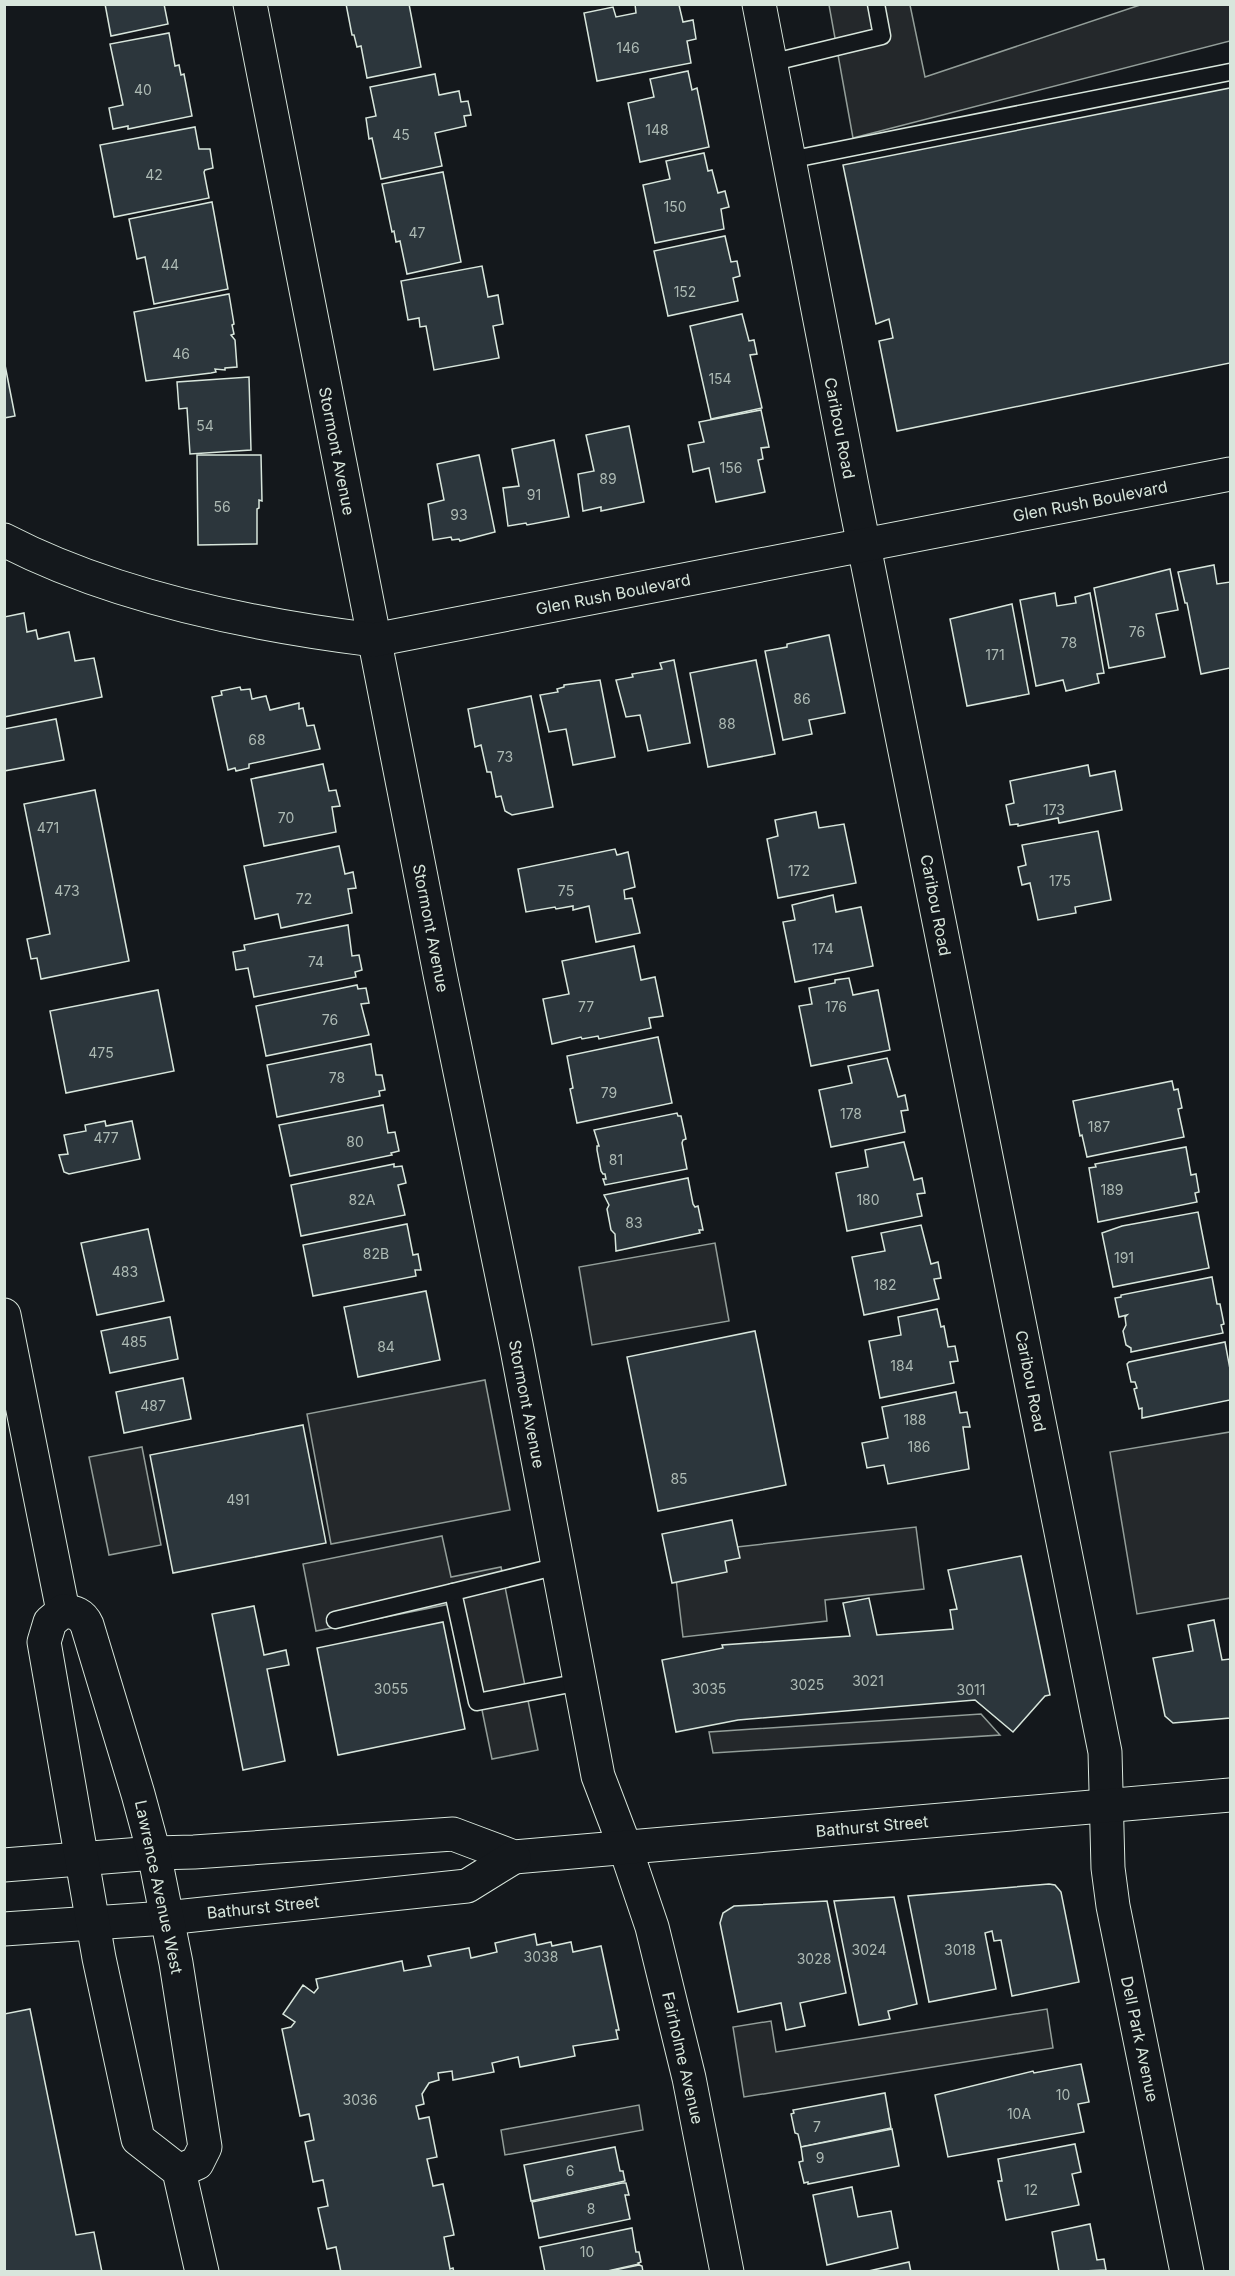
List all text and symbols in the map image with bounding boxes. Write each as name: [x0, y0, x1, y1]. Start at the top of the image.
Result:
house number: 146: [616, 39, 640, 56]
house number: 40: [134, 81, 152, 98]
house number: 148: [645, 121, 669, 138]
house number: 45: [392, 126, 410, 143]
house number: 42: [145, 166, 163, 183]
house number: 150: [663, 198, 687, 215]
house number: 47: [409, 224, 426, 241]
house number: 44: [161, 256, 179, 273]
house number: 152: [674, 283, 696, 300]
house number: 46: [172, 345, 190, 362]
house number: 154: [708, 370, 732, 387]
street label: Caribou Road: [820, 376, 860, 480]
street label: Stormont Avenue: [315, 385, 359, 517]
house number: 54: [196, 417, 214, 434]
house number: 156: [720, 459, 742, 476]
house number: 89: [599, 470, 617, 487]
street label: Glen Rush Boulevard: [1011, 476, 1169, 526]
house number: 91: [527, 486, 541, 503]
house number: 56: [213, 498, 231, 515]
house number: 93: [450, 506, 468, 523]
street label: Glen Rush Boulevard: [534, 569, 692, 619]
house number: 76: [1129, 623, 1145, 640]
house number: 78: [1061, 634, 1077, 651]
house number: 171: [985, 646, 1005, 663]
house number: 86: [793, 690, 811, 707]
house number: 88: [718, 715, 736, 732]
house number: 68: [248, 731, 266, 748]
house number: 73: [497, 748, 513, 765]
house number: 173: [1043, 801, 1065, 818]
house number: 70: [278, 809, 294, 826]
house number: 471: [37, 819, 59, 836]
street label: Caribou Road: [916, 853, 956, 957]
street label: Stormont Avenue: [409, 862, 453, 994]
house number: 172: [788, 862, 810, 879]
house number: 175: [1049, 872, 1071, 889]
house number: 473: [54, 882, 80, 899]
house number: 75: [558, 882, 574, 899]
house number: 72: [296, 890, 312, 907]
house number: 174: [812, 940, 834, 957]
house number: 74: [308, 953, 324, 970]
house number: 77: [578, 998, 594, 1015]
house number: 176: [825, 998, 847, 1015]
house number: 76: [322, 1011, 338, 1028]
house number: 475: [88, 1044, 114, 1061]
house number: 78: [329, 1069, 345, 1086]
house number: 79: [601, 1084, 617, 1101]
house number: 178: [840, 1105, 862, 1122]
house number: 187: [1088, 1118, 1110, 1135]
house number: 477: [93, 1129, 119, 1146]
house number: 80: [346, 1133, 364, 1150]
house number: 81: [609, 1151, 623, 1168]
house number: 189: [1100, 1181, 1124, 1198]
house number: 82A: [349, 1191, 376, 1208]
house number: 180: [856, 1191, 880, 1208]
house number: 83: [625, 1214, 643, 1231]
house number: 82B: [363, 1245, 389, 1262]
house number: 191: [1114, 1249, 1134, 1266]
house number: 483: [112, 1263, 138, 1280]
house number: 182: [874, 1276, 896, 1293]
street label: Caribou Road: [1011, 1329, 1051, 1433]
house number: 485: [121, 1333, 147, 1350]
house number: 84: [377, 1338, 395, 1355]
street label: Stormont Avenue: [505, 1338, 549, 1470]
house number: 184: [890, 1357, 914, 1374]
house number: 487: [140, 1397, 166, 1414]
house number: 188: [903, 1411, 927, 1428]
house number: 186: [907, 1438, 931, 1455]
house number: 85: [670, 1470, 688, 1487]
house number: 491: [226, 1491, 250, 1508]
house number: 3021: [852, 1672, 884, 1689]
house number: 3025: [790, 1676, 824, 1693]
house number: 3055: [374, 1680, 408, 1697]
house number: 3035: [692, 1680, 726, 1697]
house number: 3011: [957, 1681, 985, 1698]
street label: Lawrence Avenue West: [131, 1798, 187, 1976]
street label: Bathurst Street: [815, 1811, 929, 1841]
street label: Bathurst Street: [206, 1891, 320, 1923]
house number: 3024: [852, 1941, 886, 1958]
house number: 3018: [944, 1941, 976, 1958]
house number: 3038: [524, 1948, 558, 1965]
house number: 3028: [797, 1950, 831, 1967]
street label: Dell Park Avenue: [1117, 1974, 1163, 2104]
street label: Fairholme Avenue: [658, 1990, 708, 2126]
house number: 10: [1056, 2086, 1070, 2103]
house number: 3036: [343, 2091, 377, 2108]
house number: 10A: [1007, 2105, 1031, 2122]
house number: 7: [813, 2118, 821, 2135]
house number: 9: [816, 2149, 824, 2166]
house number: 6: [566, 2162, 574, 2179]
house number: 12: [1024, 2181, 1038, 2198]
house number: 8: [587, 2200, 595, 2217]
house number: 10: [580, 2243, 594, 2260]

